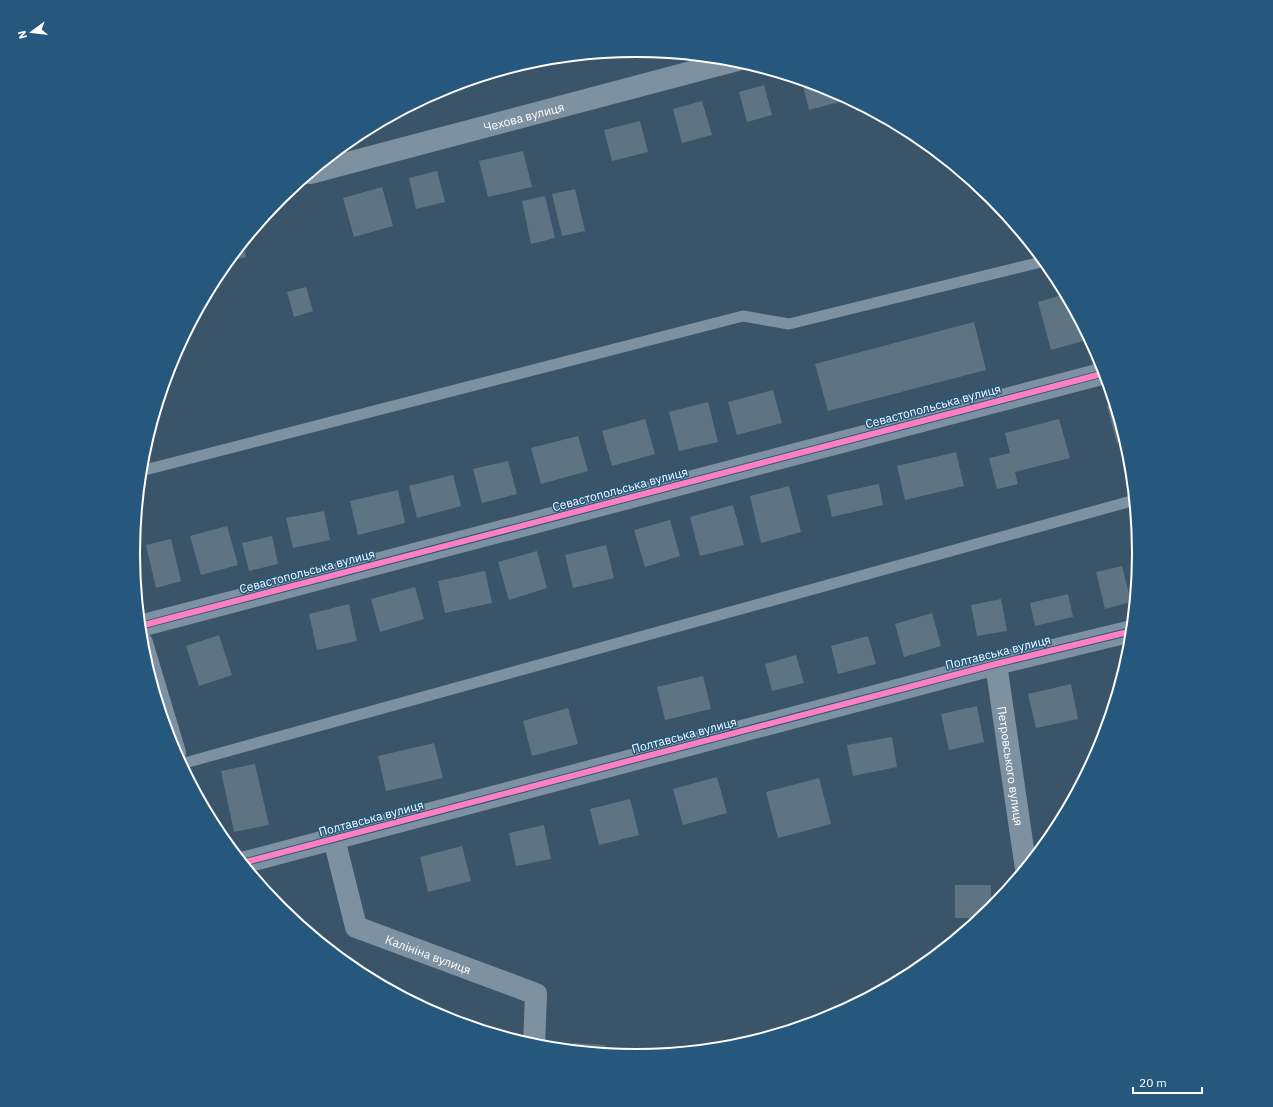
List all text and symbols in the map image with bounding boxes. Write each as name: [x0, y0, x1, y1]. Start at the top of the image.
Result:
north arrow: [12, 12, 52, 52]
text: N: [15, 29, 30, 40]
street label: Чехова вулиця: [482, 99, 566, 134]
street label: Севастопольська вулиця: [864, 381, 1002, 431]
street label: Севастопольська вулиця: [551, 464, 689, 514]
street label: Севастопольська вулиця: [238, 546, 376, 596]
street label: Полтавська вулиця: [944, 632, 1052, 672]
street label: Петровського вулиця: [995, 705, 1027, 827]
street label: Полтавська вулиця: [630, 714, 738, 756]
street label: Полтавська вулиця: [317, 797, 425, 839]
street label: Калініна вулиця: [383, 931, 473, 977]
scale bar: [1133, 1069, 1202, 1095]
text: 20 m: [1139, 1075, 1167, 1090]

